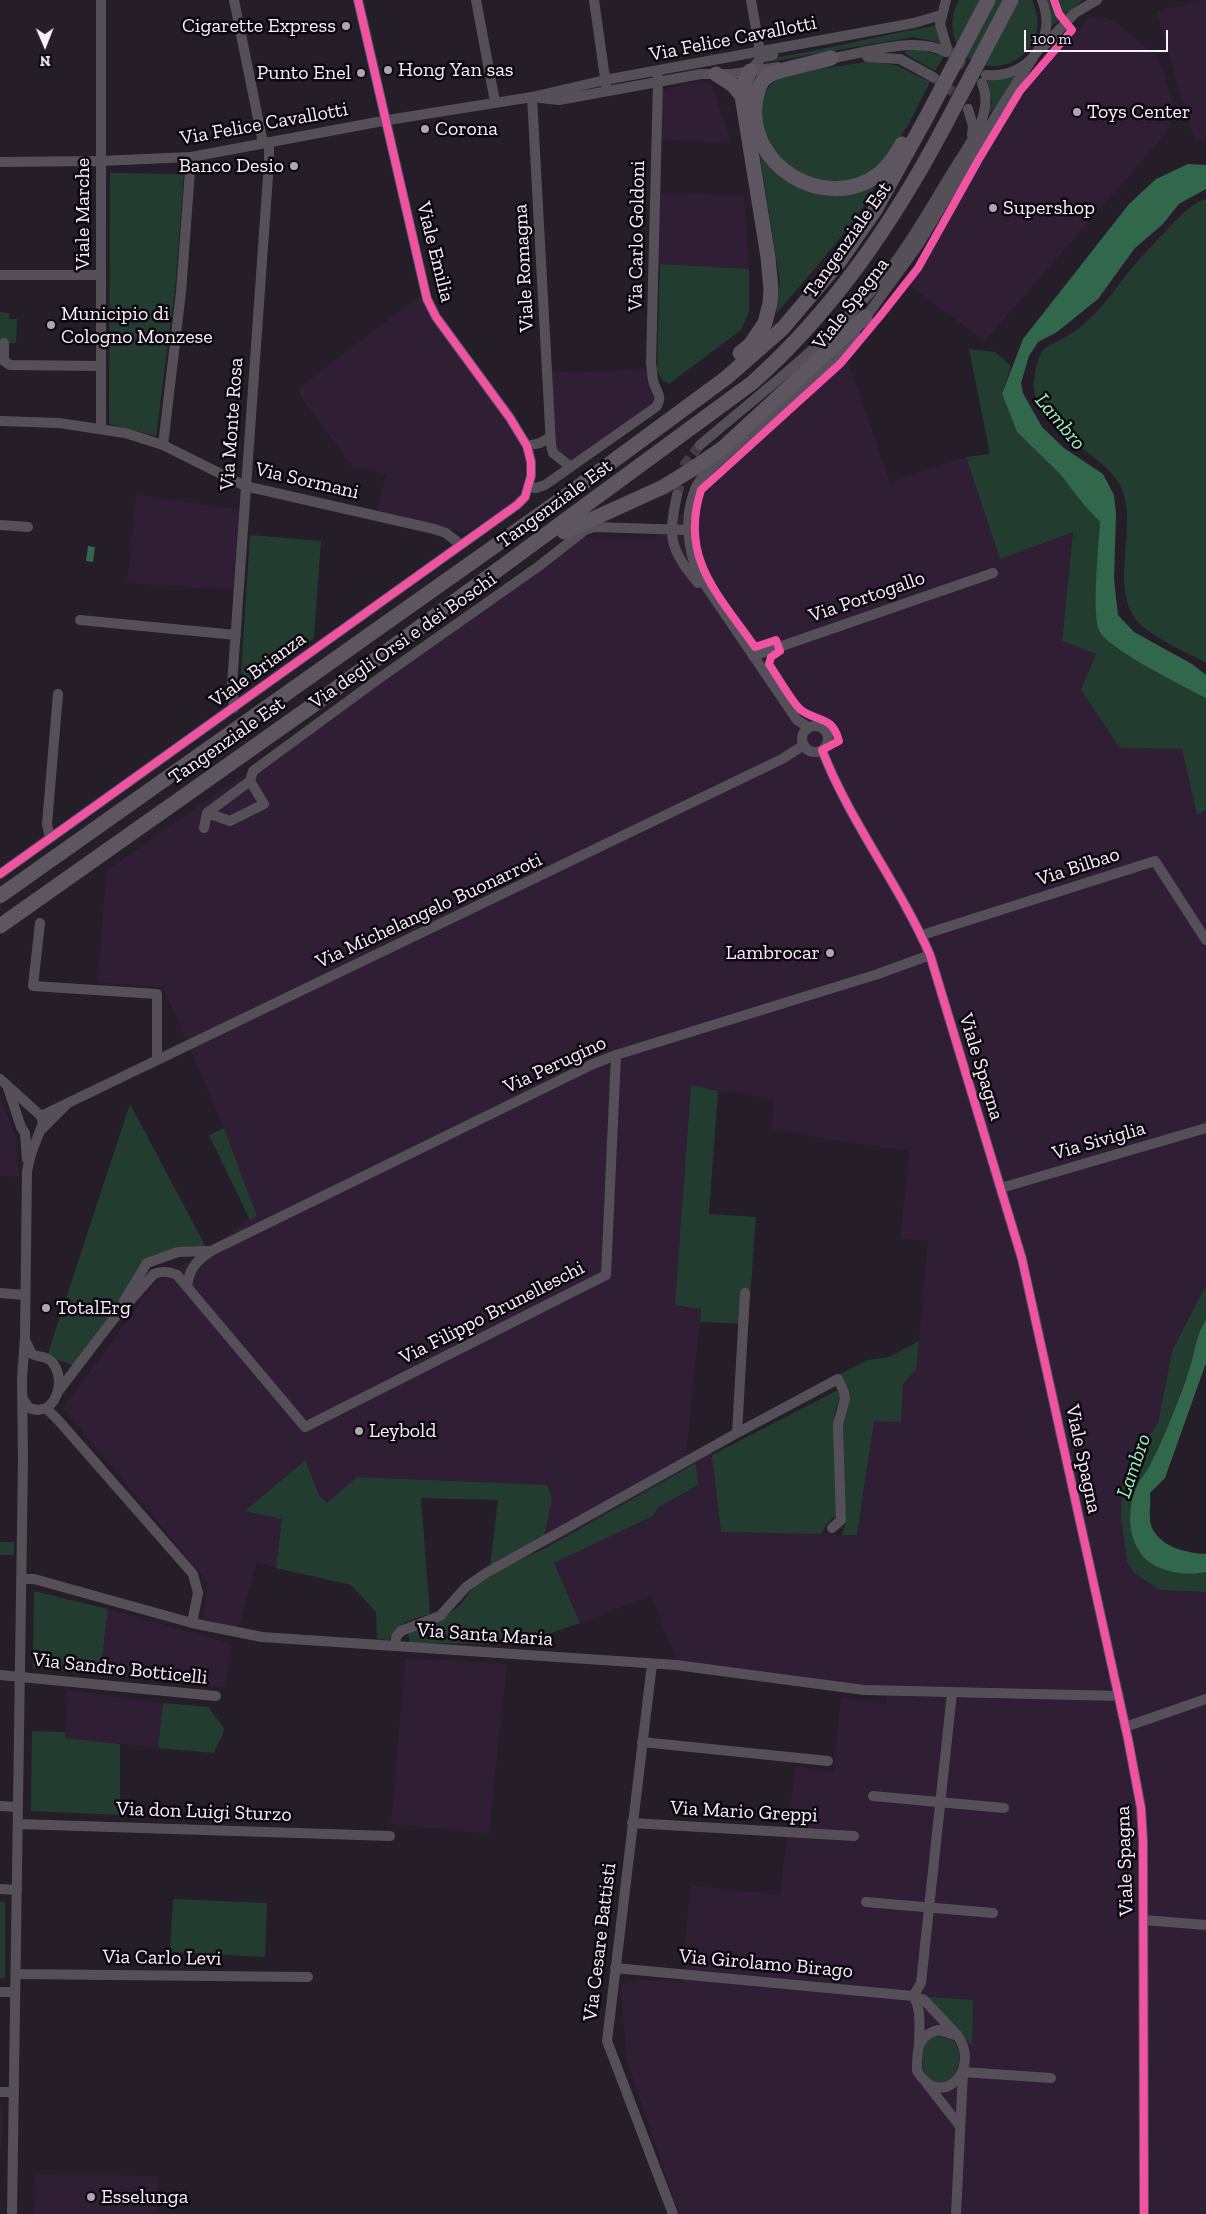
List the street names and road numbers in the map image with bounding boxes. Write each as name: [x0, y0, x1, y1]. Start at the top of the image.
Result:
street label: Via Felice Cavallotti: [647, 11, 819, 67]
street label: Via Felice Cavallotti: [178, 97, 350, 151]
street label: Viale Marche: [71, 158, 95, 270]
street label: Via Carlo Goldoni: [624, 160, 650, 312]
street label: Tangenziale Est: [799, 177, 897, 303]
street label: Viale Emilia: [411, 199, 459, 305]
street label: Viale Romagna: [509, 203, 539, 333]
street label: Viale Spagna: [808, 253, 894, 355]
street label: Via Monte Rosa: [215, 357, 249, 491]
street label: Tangenziale Est: [493, 454, 617, 554]
street label: Via Sormani: [253, 457, 361, 505]
street label: Via Portogallo: [806, 566, 928, 628]
street label: Via degli Orsi e dei Boschi: [305, 567, 501, 715]
street label: Viale Brianza: [205, 627, 311, 713]
street label: Tangenziale Est: [164, 692, 290, 790]
street label: Via Bilbao: [1033, 842, 1123, 892]
street label: Via Michelangelo Buonarroti: [312, 848, 546, 974]
street label: Viale Spagna: [953, 1011, 1009, 1123]
street label: Via Perugino: [500, 1031, 610, 1099]
street label: Via Siviglia: [1050, 1116, 1148, 1166]
street label: Via Filippo Brunelleschi: [396, 1256, 588, 1370]
street label: Viale Spagna: [1060, 1402, 1106, 1516]
street label: Via Santa Maria: [416, 1618, 554, 1652]
street label: Via Sandro Botticelli: [31, 1648, 209, 1690]
street label: Via Mario Greppi: [670, 1796, 818, 1828]
street label: Via don Luigi Sturzo: [116, 1797, 292, 1827]
street label: Viale Spagna: [1111, 1805, 1139, 1917]
street label: Via Cesare Battisti: [578, 1861, 622, 2023]
street label: Via Girolamo Birago: [678, 1944, 854, 1984]
street label: Via Carlo Levi: [102, 1945, 222, 1971]

